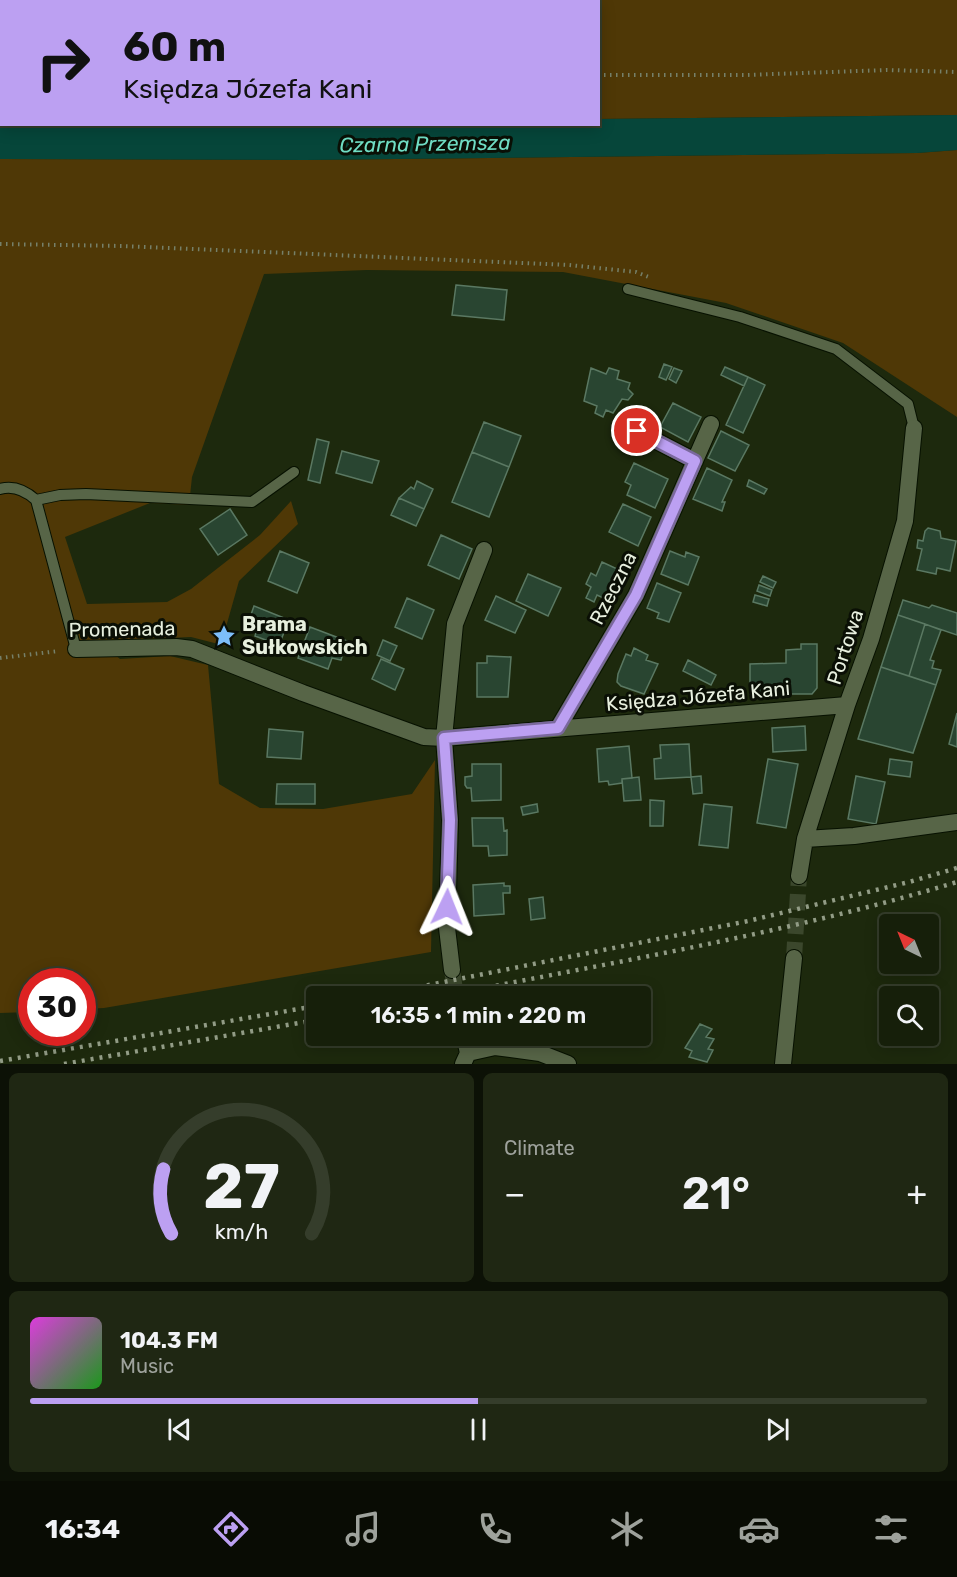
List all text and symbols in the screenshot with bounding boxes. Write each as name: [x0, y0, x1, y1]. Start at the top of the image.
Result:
text: 60 m: [123, 22, 226, 72]
icon: right: [24, 24, 102, 102]
text: Księdza Józefa Kani: [123, 73, 372, 105]
water label: Czarna Przemsza: [339, 130, 511, 157]
pin: [611, 405, 662, 456]
icon: arrive: [620, 414, 653, 447]
street label: Rzeczna: [584, 547, 642, 629]
street label: Portowa: [822, 606, 868, 688]
place label: Brama Sułkowskich: [242, 612, 368, 659]
street label: Promenada: [68, 616, 176, 642]
place icon: Brama Sułkowskich: [211, 623, 237, 649]
street label: Księdza Józefa Kani: [605, 676, 791, 716]
position arrow: [415, 875, 479, 939]
north arrow: [879, 914, 939, 974]
map controls: [879, 914, 939, 1046]
speed limit sign: 30: [18, 968, 96, 1046]
button: search: [879, 986, 939, 1046]
text: 16:35 · 1 min · 220 m: [371, 1002, 586, 1029]
text: Climate: [504, 1136, 575, 1160]
text: 27: [203, 1150, 280, 1224]
text: 21°: [682, 1167, 750, 1220]
text: −: [504, 1174, 525, 1213]
text: +: [906, 1174, 927, 1213]
text: km/h: [215, 1220, 268, 1245]
text: 104.3 FM: [120, 1327, 218, 1354]
text: Music: [120, 1354, 174, 1378]
icon: previous: [163, 1413, 196, 1446]
icon: pause: [462, 1413, 495, 1446]
icon: next: [761, 1413, 794, 1446]
icon: directions: [210, 1508, 252, 1550]
icon: music: [342, 1508, 384, 1550]
icon: phone: [474, 1508, 516, 1550]
icon: climate: [606, 1508, 648, 1550]
icon: car: [738, 1508, 780, 1550]
icon: filters: [870, 1508, 912, 1550]
text: 16:34: [45, 1513, 120, 1545]

